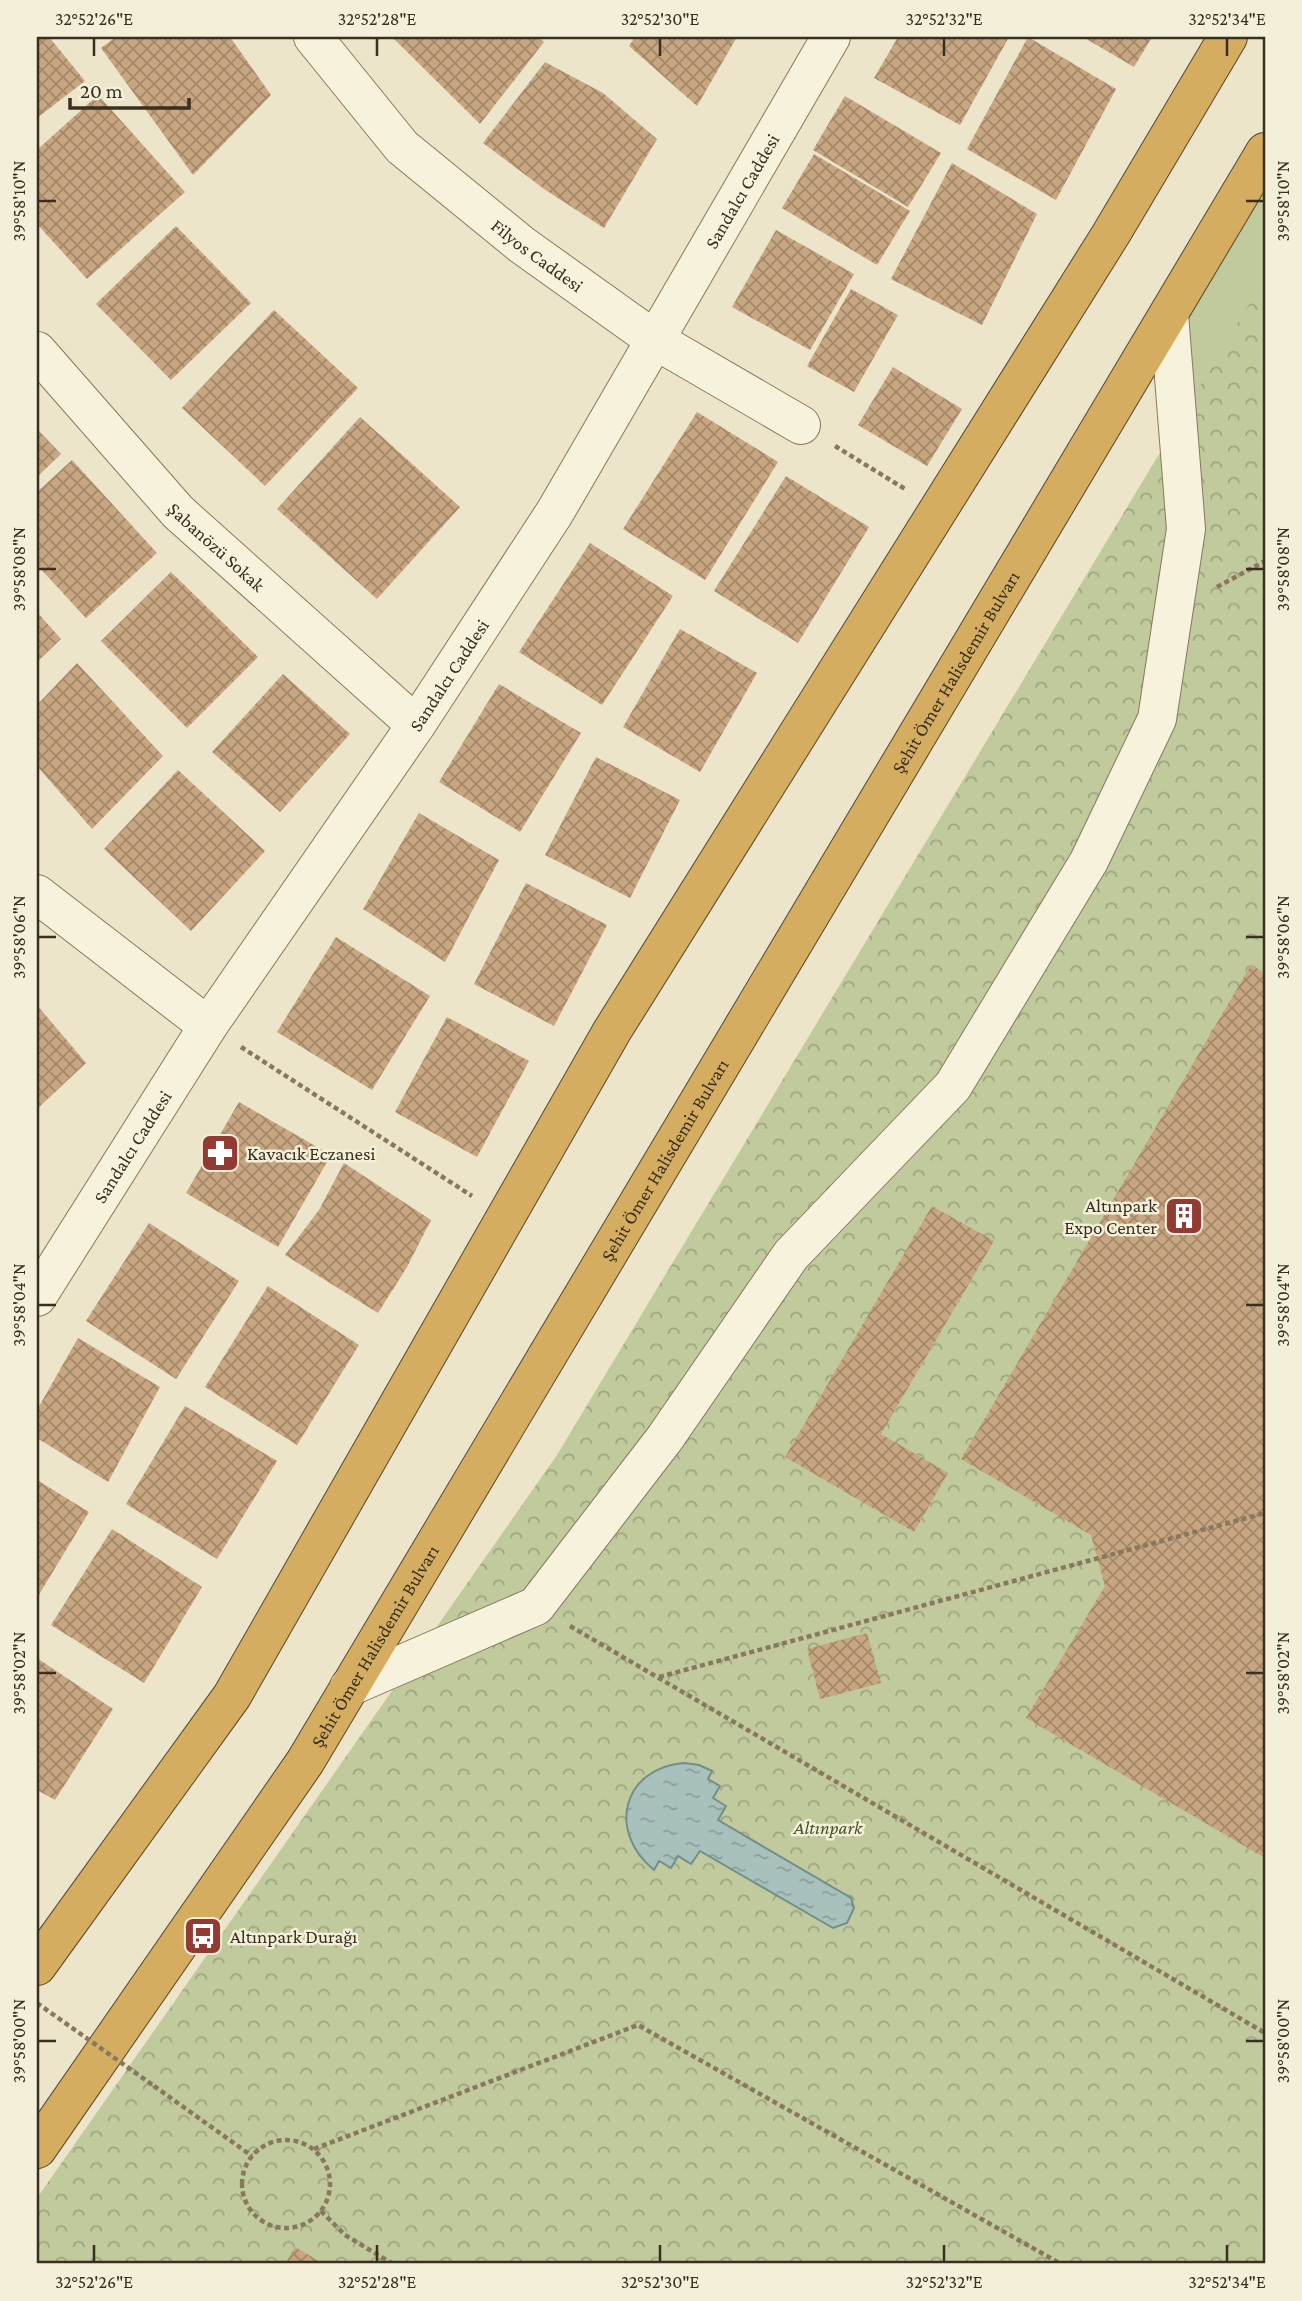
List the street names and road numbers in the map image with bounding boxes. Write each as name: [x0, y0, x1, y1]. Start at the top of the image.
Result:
street label: Sandalcı Caddesi: [701, 130, 783, 252]
street label: Filyos Caddesi: [487, 215, 587, 296]
street label: Şabanözü Sokak: [164, 498, 270, 596]
street label: Şehit Ömer Halisdemir Bulvarı: [887, 567, 1024, 777]
street label: Sandalcı Caddesi: [405, 616, 493, 735]
street label: Şehit Ömer Halisdemir Bulvarı: [596, 1055, 733, 1265]
street label: Sandalcı Caddesi: [89, 1087, 176, 1207]
street label: Şehit Ömer Halisdemir Bulvarı: [306, 1541, 443, 1751]

